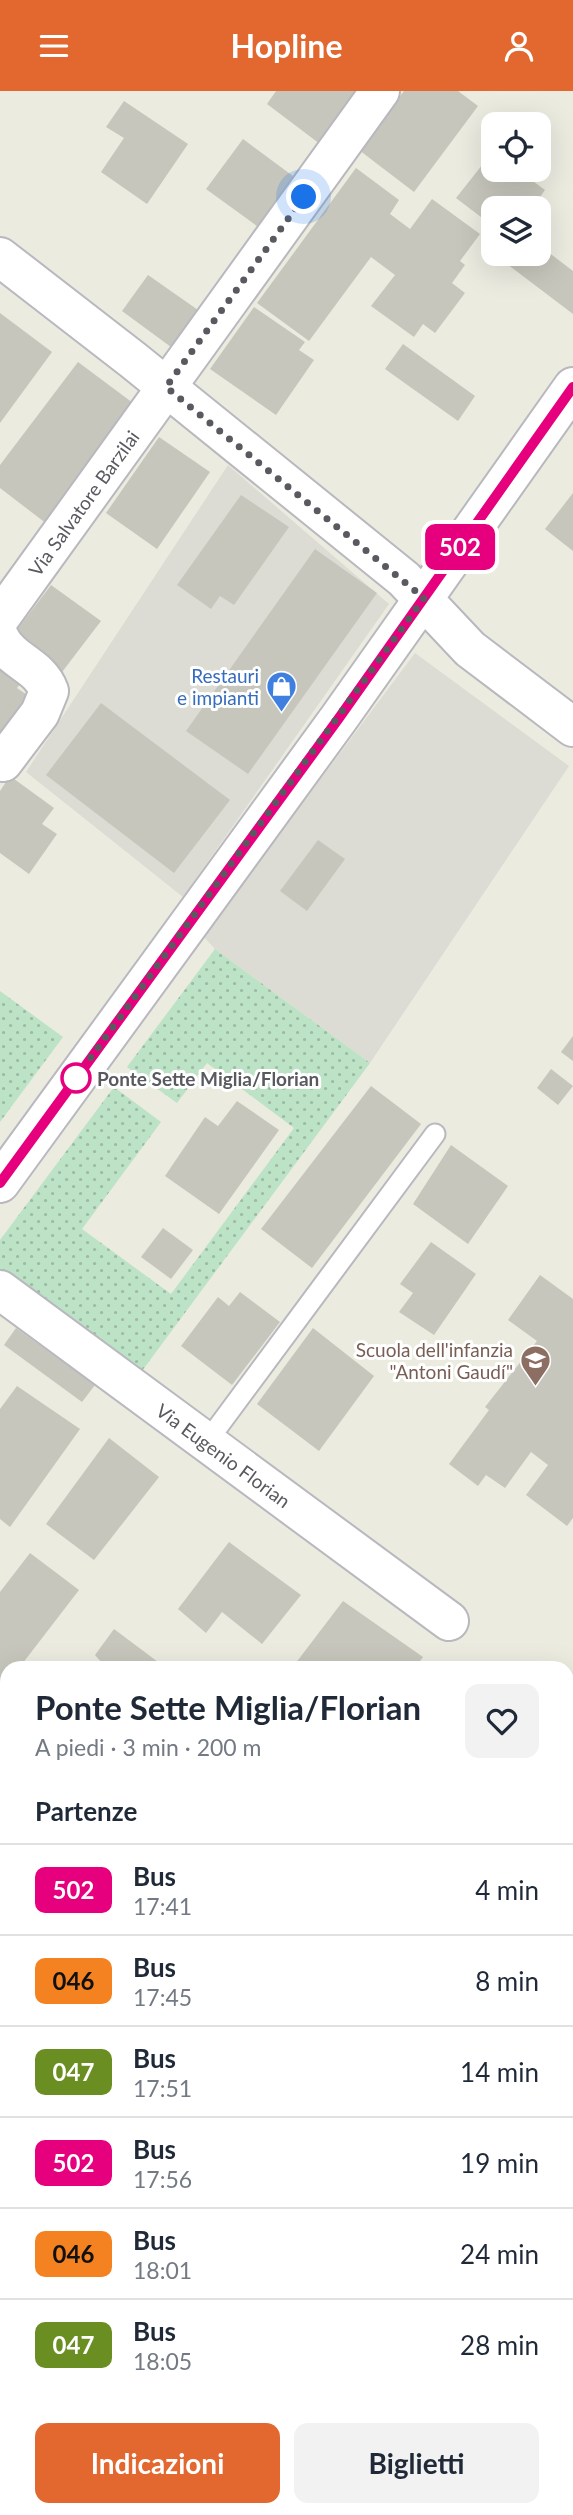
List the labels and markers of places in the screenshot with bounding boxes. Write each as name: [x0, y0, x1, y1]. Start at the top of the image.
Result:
place label: Restauri e impianti: [177, 664, 259, 709]
shop icon: Restauri e impianti: [265, 669, 299, 713]
marker: Ponte Sette Miglia/Florian: [61, 1063, 91, 1093]
place label: Ponte Sette Miglia/Florian: [97, 1067, 319, 1090]
place label: Scuola dell'infanzia "Antoni Gaudí": [356, 1338, 513, 1383]
school or university icon: Scuola dell'infanzia "Antoni Gaudí": [519, 1343, 553, 1387]

